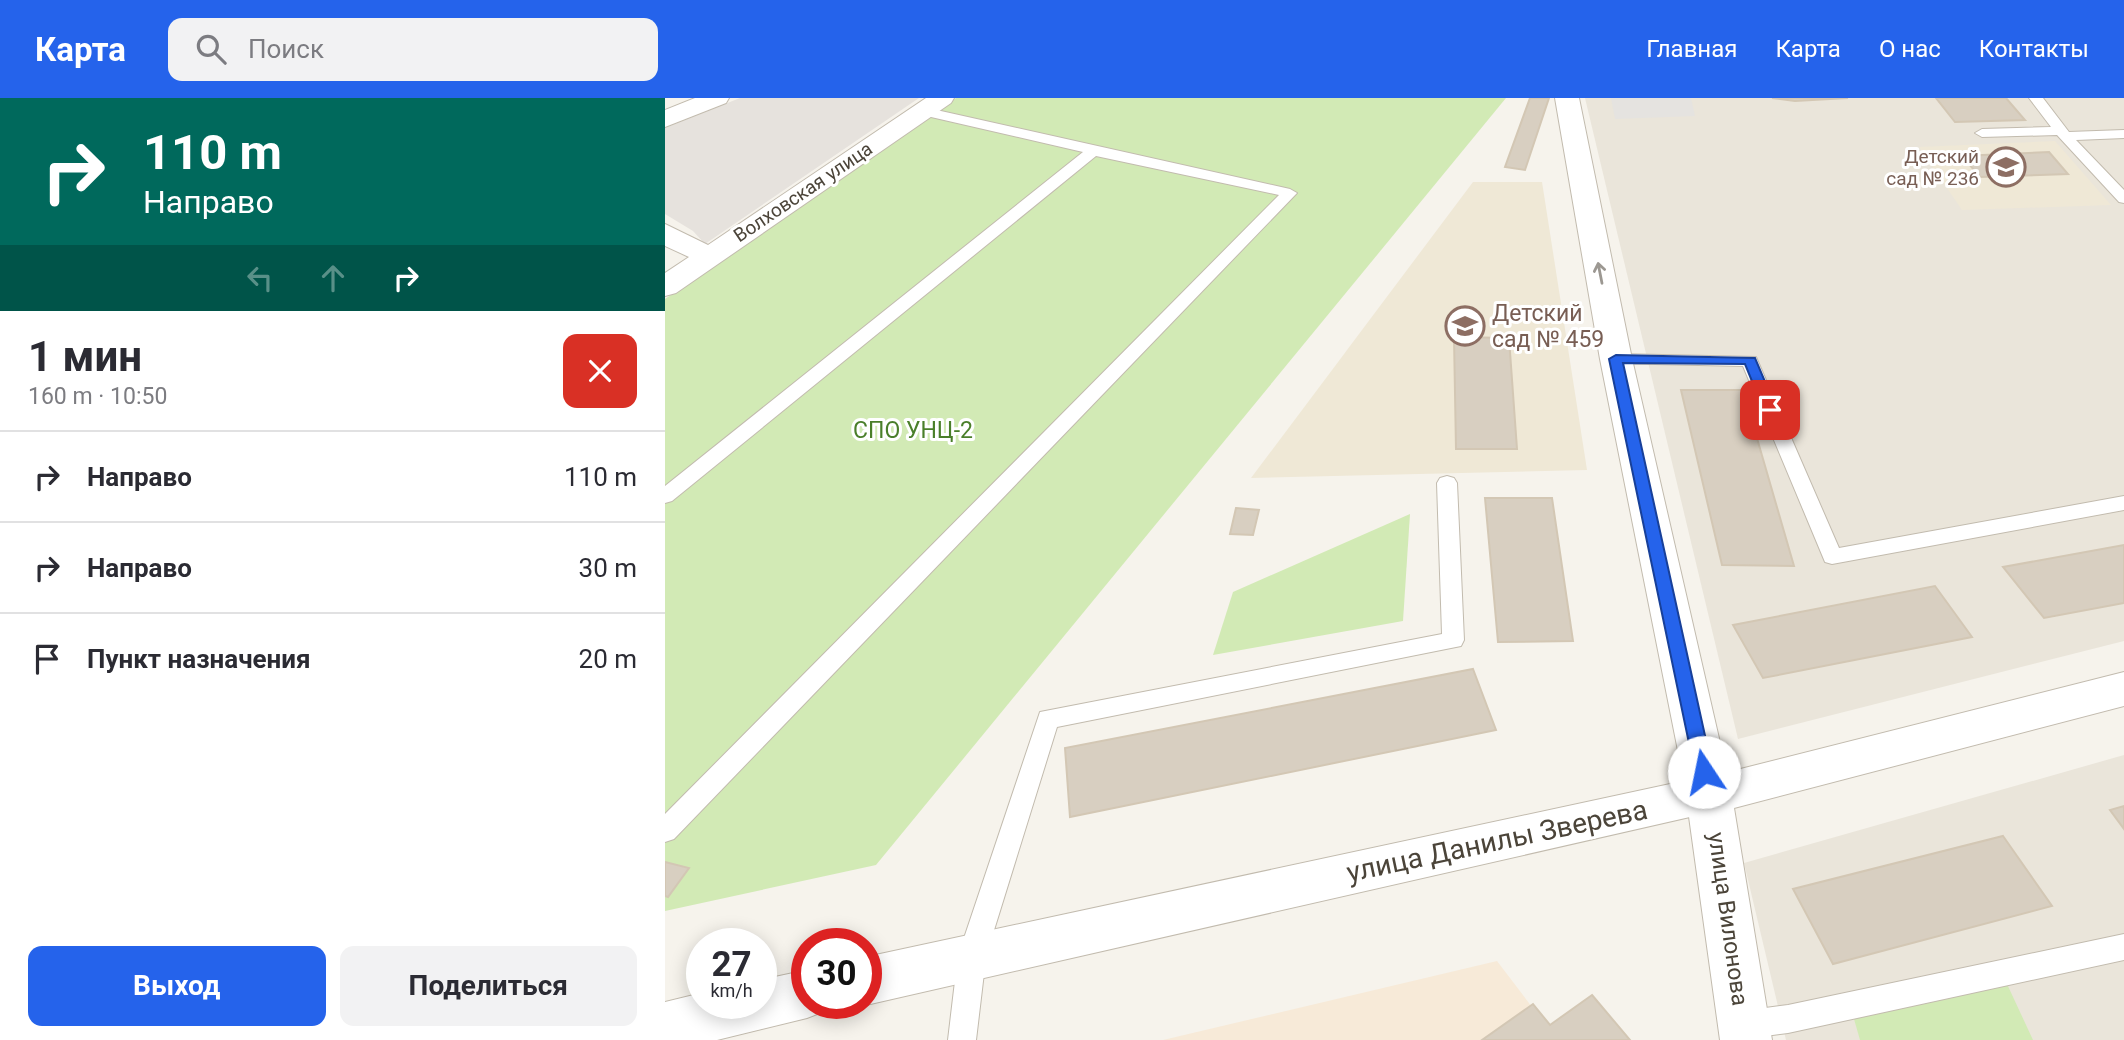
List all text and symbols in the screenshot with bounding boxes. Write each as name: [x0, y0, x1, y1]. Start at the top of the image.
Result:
search box: [168, 18, 658, 81]
text: Карта: [35, 30, 126, 69]
icon: search: [192, 30, 230, 68]
text: Поиск: [248, 34, 324, 64]
text: Главная: [1646, 35, 1737, 63]
text: Карта: [1775, 35, 1841, 63]
text: О нас: [1879, 35, 1941, 63]
text: Контакты: [1979, 35, 2089, 63]
text: 110 m: [143, 124, 282, 181]
icon: right: [28, 126, 119, 217]
street label: Волховская улица: [729, 137, 877, 247]
place label: Детский сад № 236: [1886, 145, 1979, 190]
school or university icon: Детский сад № 236: [1985, 146, 2027, 188]
text: Направо: [143, 183, 274, 221]
icon: left: [241, 259, 279, 297]
icon: ahead: [314, 259, 352, 297]
icon: right: [387, 259, 425, 297]
one-way arrow: [1592, 262, 1606, 285]
place label: Детский сад № 459: [1492, 300, 1604, 353]
school or university icon: Детский сад № 459: [1444, 305, 1486, 347]
text: 1 мин: [28, 332, 142, 381]
button: close: [563, 334, 637, 408]
pin: [1740, 380, 1800, 440]
text: 160 m · 10:50: [28, 383, 167, 410]
icon: arrive: [1751, 391, 1789, 429]
park label: СПО УНЦ-2: [853, 417, 973, 444]
icon: right: [28, 458, 66, 496]
text: Направо: [87, 462, 192, 492]
text: 110 m: [564, 462, 637, 492]
icon: right: [28, 549, 66, 587]
text: Направо: [87, 553, 192, 583]
text: 30 m: [579, 553, 637, 583]
icon: arrive: [28, 640, 66, 678]
text: Пункт назначения: [87, 644, 311, 674]
text: 20 m: [579, 644, 637, 674]
position arrow: [1667, 735, 1741, 809]
street label: улица Данилы Зверева: [1344, 793, 1650, 889]
street label: улица Вилонова: [1702, 831, 1754, 1007]
speed limit sign: 30: [791, 928, 882, 1019]
text: 27: [711, 944, 752, 985]
button: Выход: [28, 946, 326, 1026]
button: Поделиться: [340, 946, 637, 1026]
text: km/h: [710, 980, 753, 1001]

